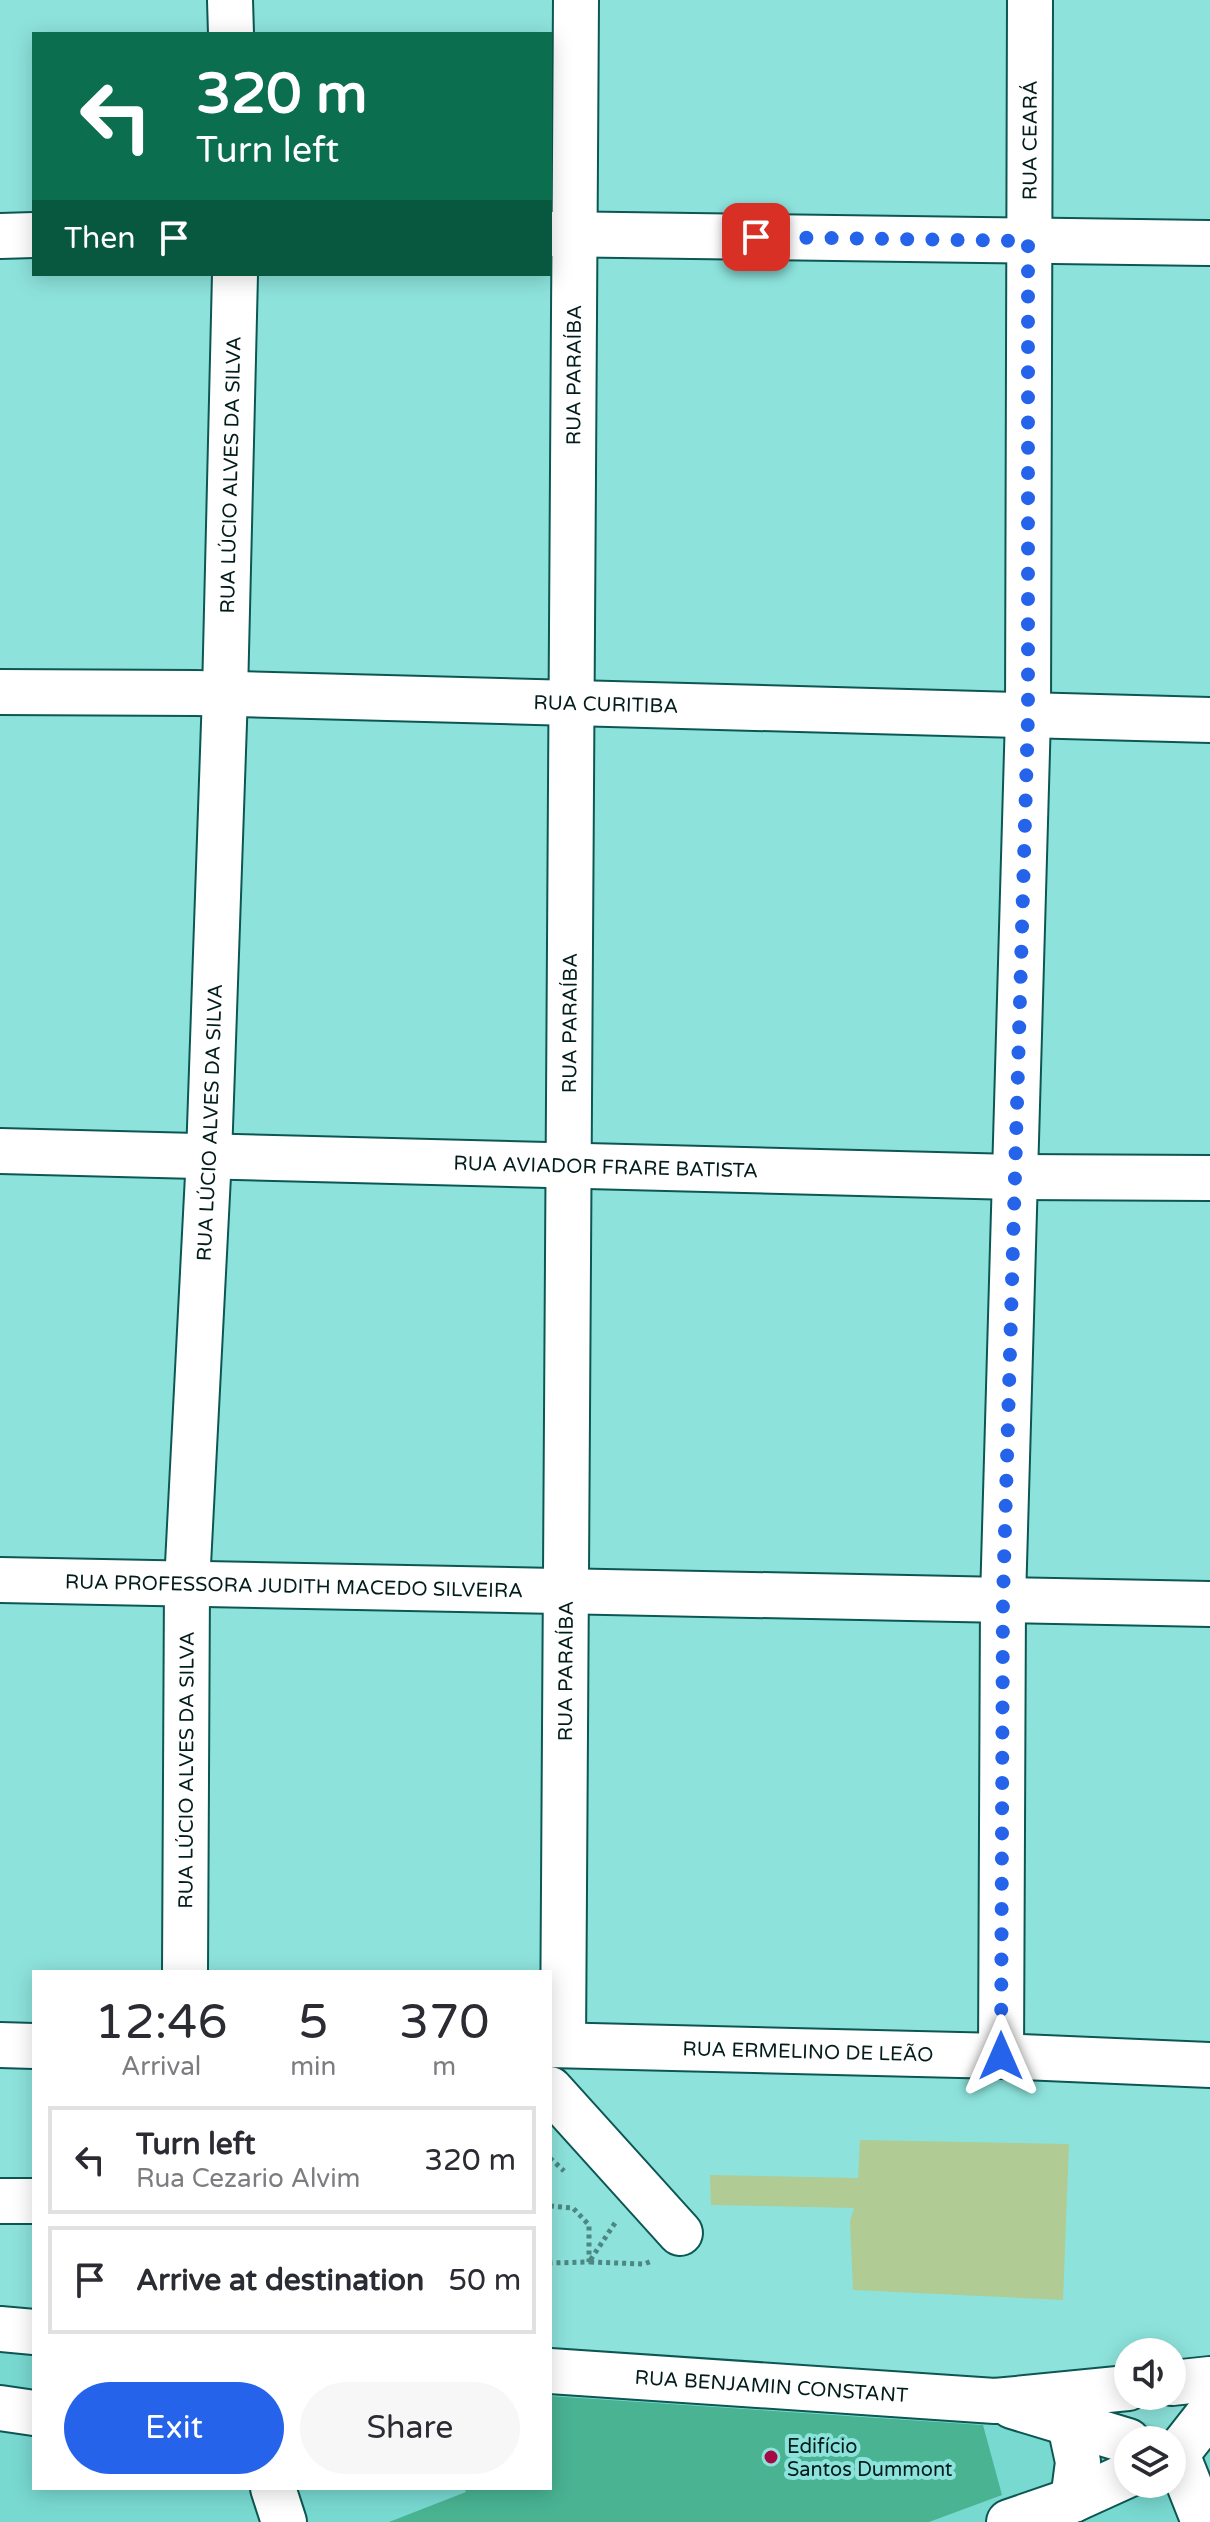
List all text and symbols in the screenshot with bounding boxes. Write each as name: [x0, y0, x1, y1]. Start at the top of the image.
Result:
text: 320 m: [196, 61, 367, 128]
icon: left: [64, 64, 168, 168]
street label: RUA CEARÁ: [1018, 80, 1043, 200]
text: Turn left: [196, 129, 339, 172]
pin: [722, 203, 790, 271]
icon: arrive: [734, 215, 778, 259]
icon: arrive: [152, 216, 196, 260]
text: Then: [64, 220, 136, 257]
street label: RUA PARAÍBA: [562, 305, 587, 445]
street label: RUA LÚCIO ALVES DA SILVA: [216, 336, 247, 614]
street label: RUA CURITIBA: [533, 691, 679, 719]
street label: RUA PARAÍBA: [558, 953, 583, 1093]
street label: RUA LÚCIO ALVES DA SILVA: [193, 984, 228, 1262]
street label: RUA AVIADOR FRARE BATISTA: [453, 1152, 758, 1183]
street label: RUA PROFESSORA JUDITH MACEDO SILVEIRA: [65, 1570, 523, 1603]
street label: RUA PARAÍBA: [554, 1601, 579, 1741]
street label: RUA LÚCIO ALVES DA SILVA: [174, 1631, 200, 1909]
text: 12:46: [95, 1994, 228, 2052]
text: 5: [298, 1994, 328, 2052]
text: 370: [399, 1994, 489, 2052]
position arrow: [959, 2014, 1043, 2098]
street label: RUA ERMELINO DE LEÃO: [682, 2037, 934, 2067]
text: Arrival: [121, 2051, 201, 2082]
text: min: [290, 2051, 336, 2082]
text: m: [432, 2051, 456, 2082]
text: Turn left: [136, 2126, 255, 2163]
icon: left: [68, 2138, 112, 2182]
text: 320 m: [424, 2142, 516, 2179]
text: Rua Cezario Alvim: [136, 2163, 360, 2194]
icon: arrive: [68, 2258, 112, 2302]
text: Arrive at destination: [136, 2262, 424, 2299]
text: 50 m: [448, 2262, 521, 2299]
map controls: [1114, 2338, 1186, 2498]
button: sound: [1114, 2338, 1186, 2410]
street label: RUA BENJAMIN CONSTANT: [634, 2366, 909, 2408]
button: Exit: [64, 2382, 284, 2474]
button: Share: [300, 2382, 520, 2474]
button: layers: [1114, 2426, 1186, 2498]
place label: Edifício Santos Dummont: [787, 2435, 953, 2482]
marker: Edifício Santos Dummont: [762, 2448, 780, 2466]

